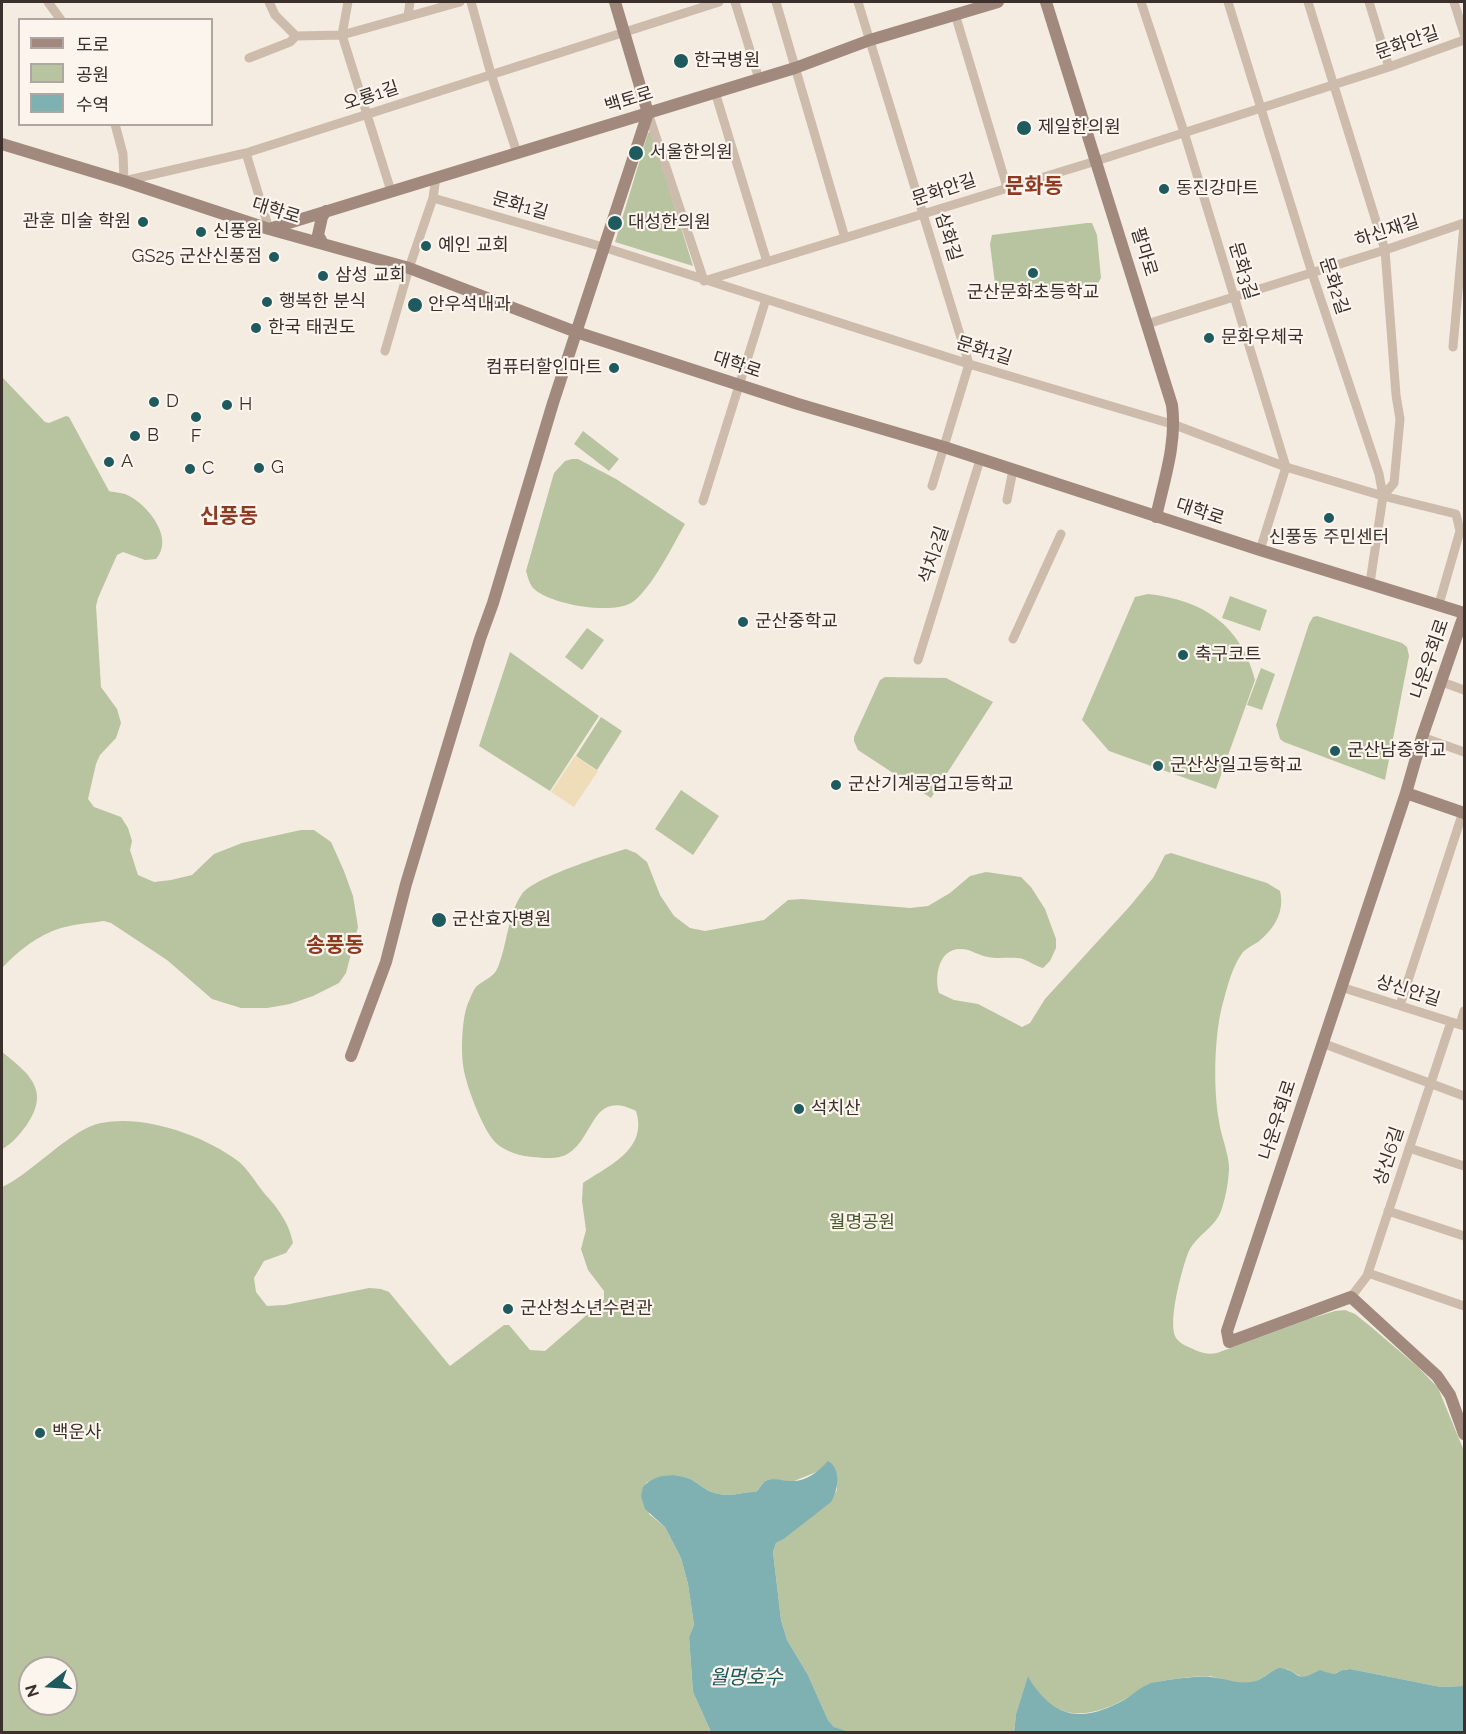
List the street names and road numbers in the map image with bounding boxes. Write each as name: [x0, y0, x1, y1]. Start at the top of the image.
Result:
street label: 문화안길: [1372, 22, 1442, 64]
street label: 오룡1길: [340, 77, 402, 115]
street label: 백토로: [602, 82, 656, 118]
street label: 문화안길: [909, 169, 979, 211]
street label: 문화1길: [489, 188, 551, 224]
street label: 대학로: [249, 193, 303, 229]
street label: 삼화길: [930, 210, 966, 264]
street label: 하신재길: [1352, 210, 1422, 252]
street label: 팔마로: [1126, 225, 1162, 279]
street label: 문화3길: [1224, 239, 1262, 303]
street label: 문화2길: [1315, 255, 1353, 317]
street label: 문화1길: [953, 332, 1015, 370]
street label: 대학로: [710, 347, 764, 383]
street label: 대학로: [1173, 494, 1227, 530]
street label: 석치2길: [915, 524, 953, 586]
street label: 나운우회로: [1406, 616, 1454, 702]
street label: 상신안길: [1373, 971, 1443, 1011]
street label: 나운우회로: [1255, 1077, 1301, 1163]
street label: 상신6길: [1369, 1124, 1409, 1188]

